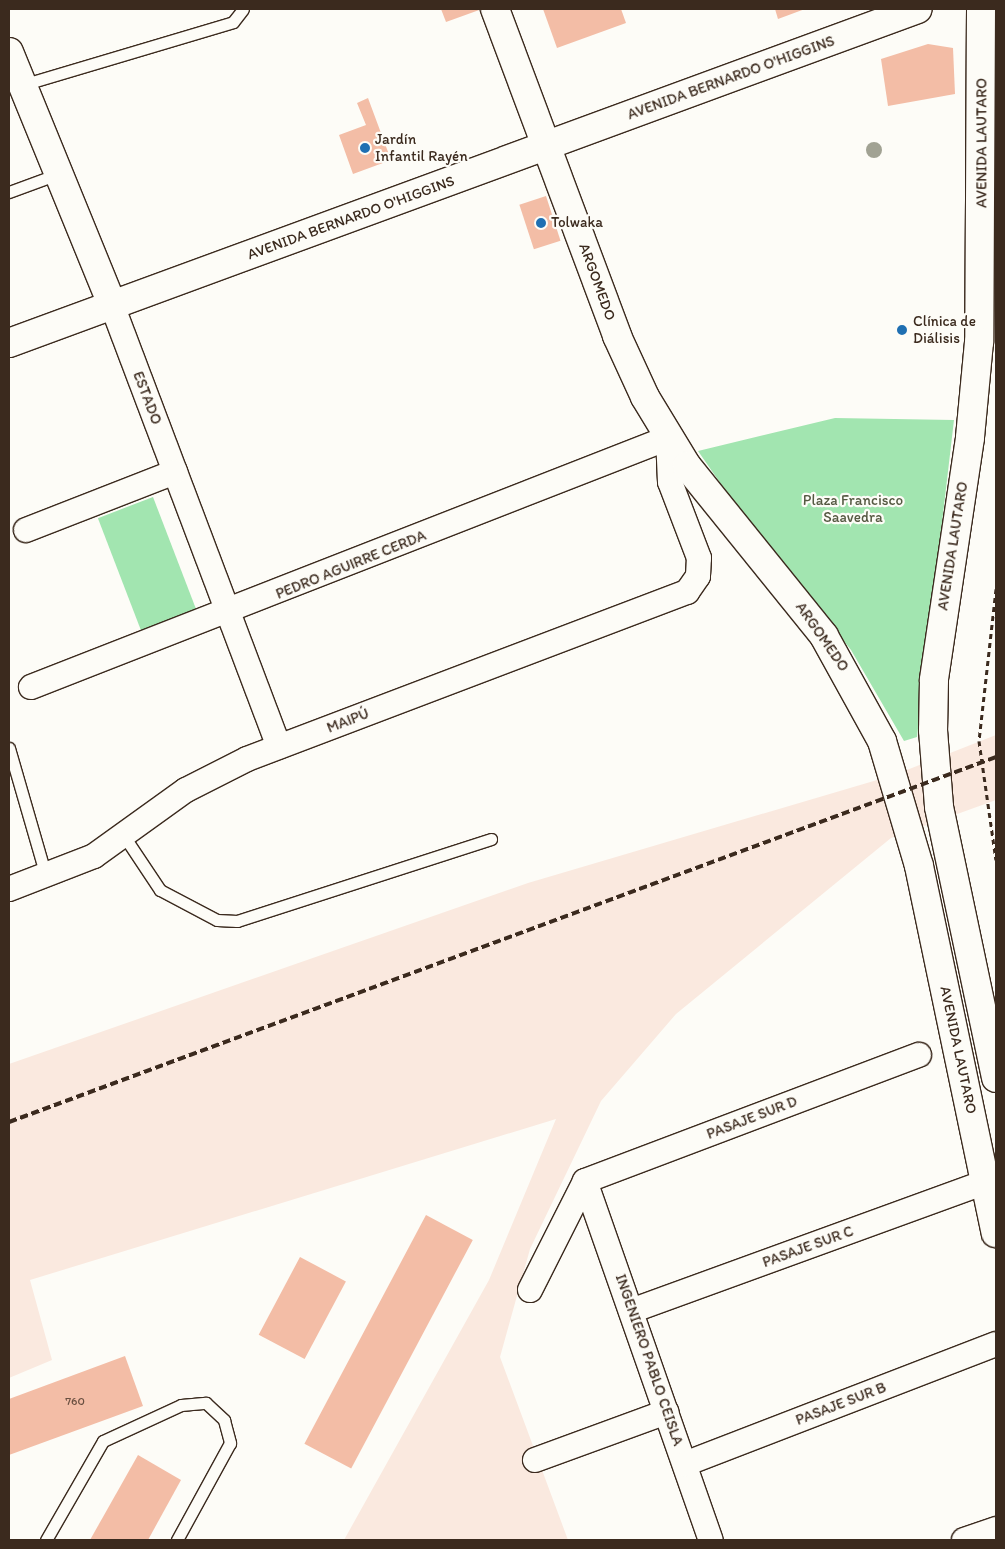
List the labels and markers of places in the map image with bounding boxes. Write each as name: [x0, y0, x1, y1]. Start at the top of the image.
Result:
place label: Jardín Infantil Rayén: [375, 130, 467, 165]
marker: Jardín Infantil Rayén: [359, 142, 371, 154]
place label: Tolwaka: [551, 214, 603, 232]
marker: Tolwaka: [535, 217, 547, 229]
place label: Clínica de Diálisis: [913, 312, 976, 347]
marker: Clínica de Diálisis: [895, 323, 909, 337]

